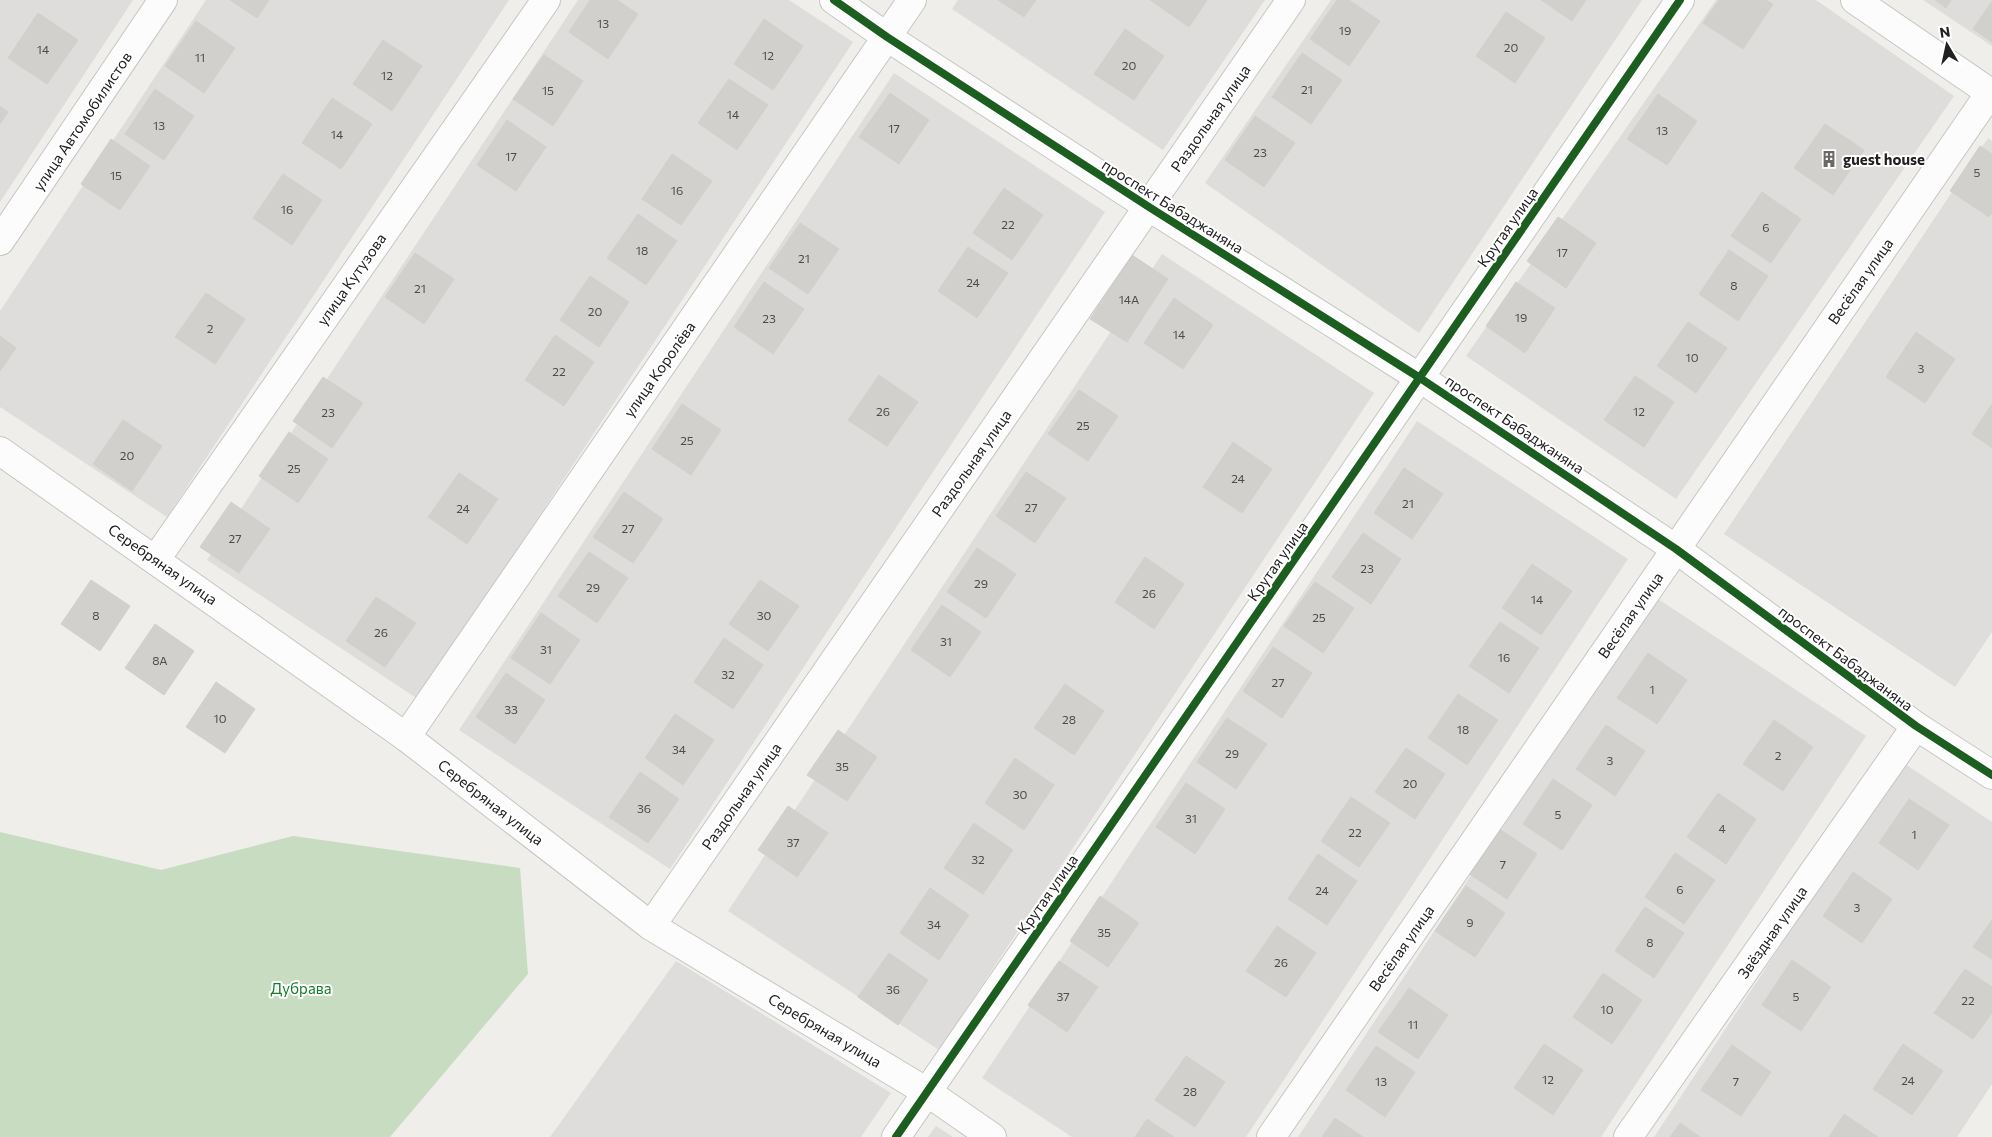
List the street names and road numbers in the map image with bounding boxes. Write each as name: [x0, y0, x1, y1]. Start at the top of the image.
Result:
street label: улица Автомобилистов: [29, 48, 135, 194]
street label: Раздольная улица: [1166, 61, 1254, 175]
street label: проспект Бабаджаняна: [1099, 155, 1247, 257]
street label: Крутая улица: [1473, 184, 1541, 270]
street label: улица Кутузова: [313, 230, 389, 328]
street label: Весёлая улица: [1824, 234, 1896, 328]
street label: улица Королёва: [619, 318, 699, 420]
street label: проспект Бабаджаняна: [1442, 371, 1588, 477]
street label: Раздольная улица: [927, 406, 1015, 520]
street label: Крутая улица: [1243, 518, 1311, 604]
street label: Серебряная улица: [105, 520, 221, 608]
street label: Весёлая улица: [1594, 568, 1666, 662]
street label: проспект Бабаджаняна: [1775, 602, 1917, 714]
street label: Раздольная улица: [697, 739, 785, 853]
street label: Серебряная улица: [435, 755, 547, 849]
street label: Крутая улица: [1013, 851, 1081, 937]
street label: Звёздная улица: [1733, 882, 1811, 982]
street label: Весёлая улица: [1365, 901, 1437, 995]
street label: Серебряная улица: [765, 989, 885, 1071]

